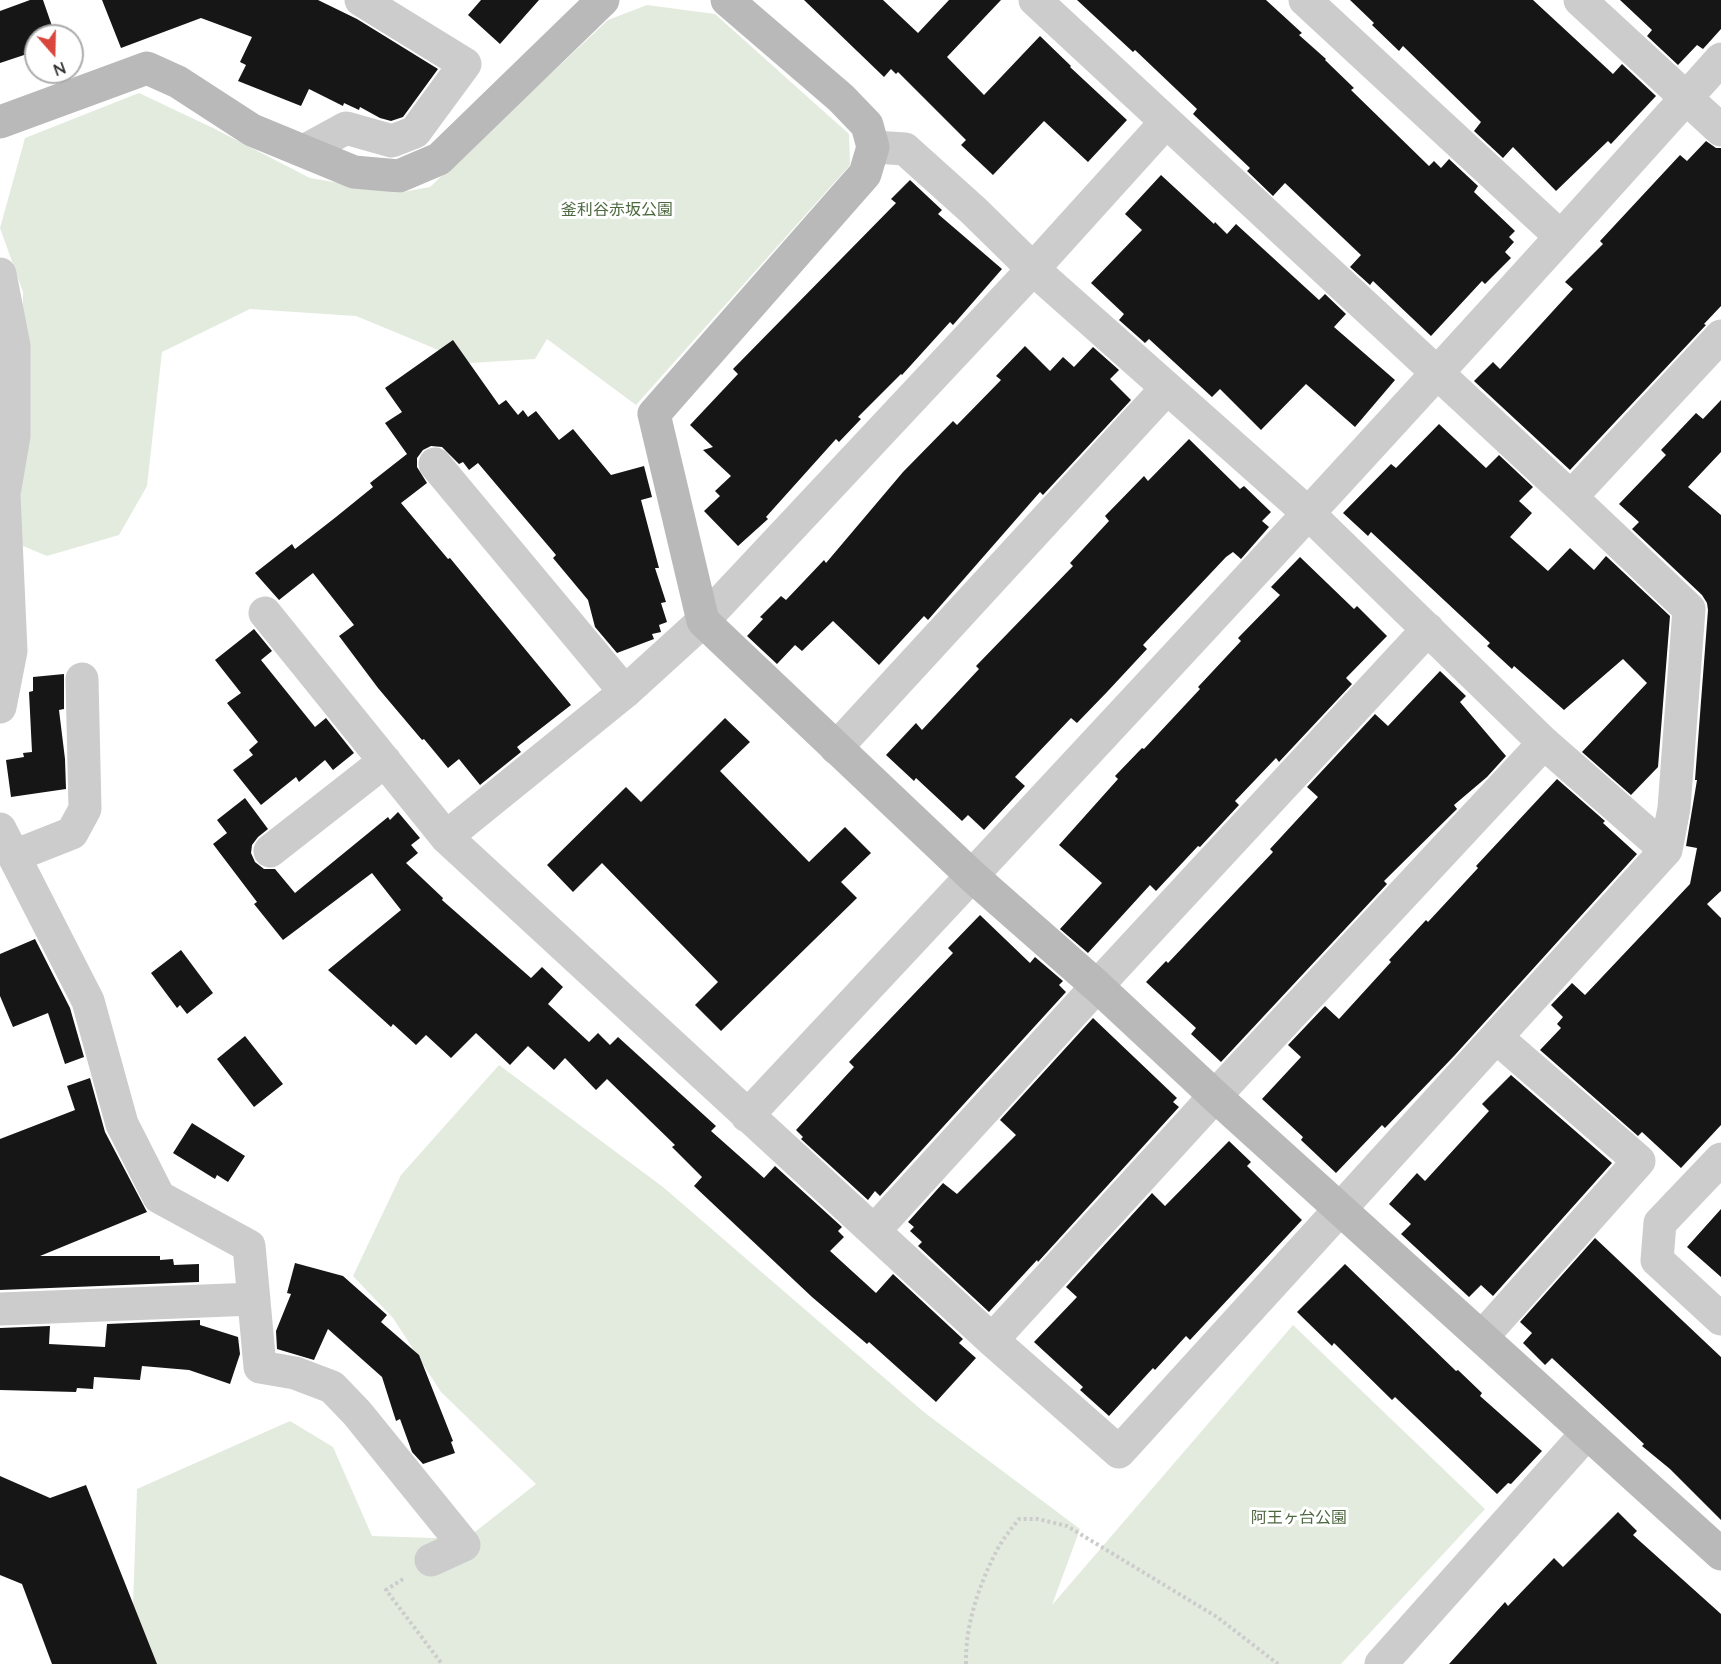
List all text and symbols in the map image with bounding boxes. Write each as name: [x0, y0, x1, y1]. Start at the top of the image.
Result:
north arrow: [24, 24, 84, 84]
text: N: [51, 58, 68, 80]
park label: 釜利谷赤坂公園: [561, 200, 673, 220]
park label: 阿王ヶ台公園: [1251, 1508, 1347, 1528]

